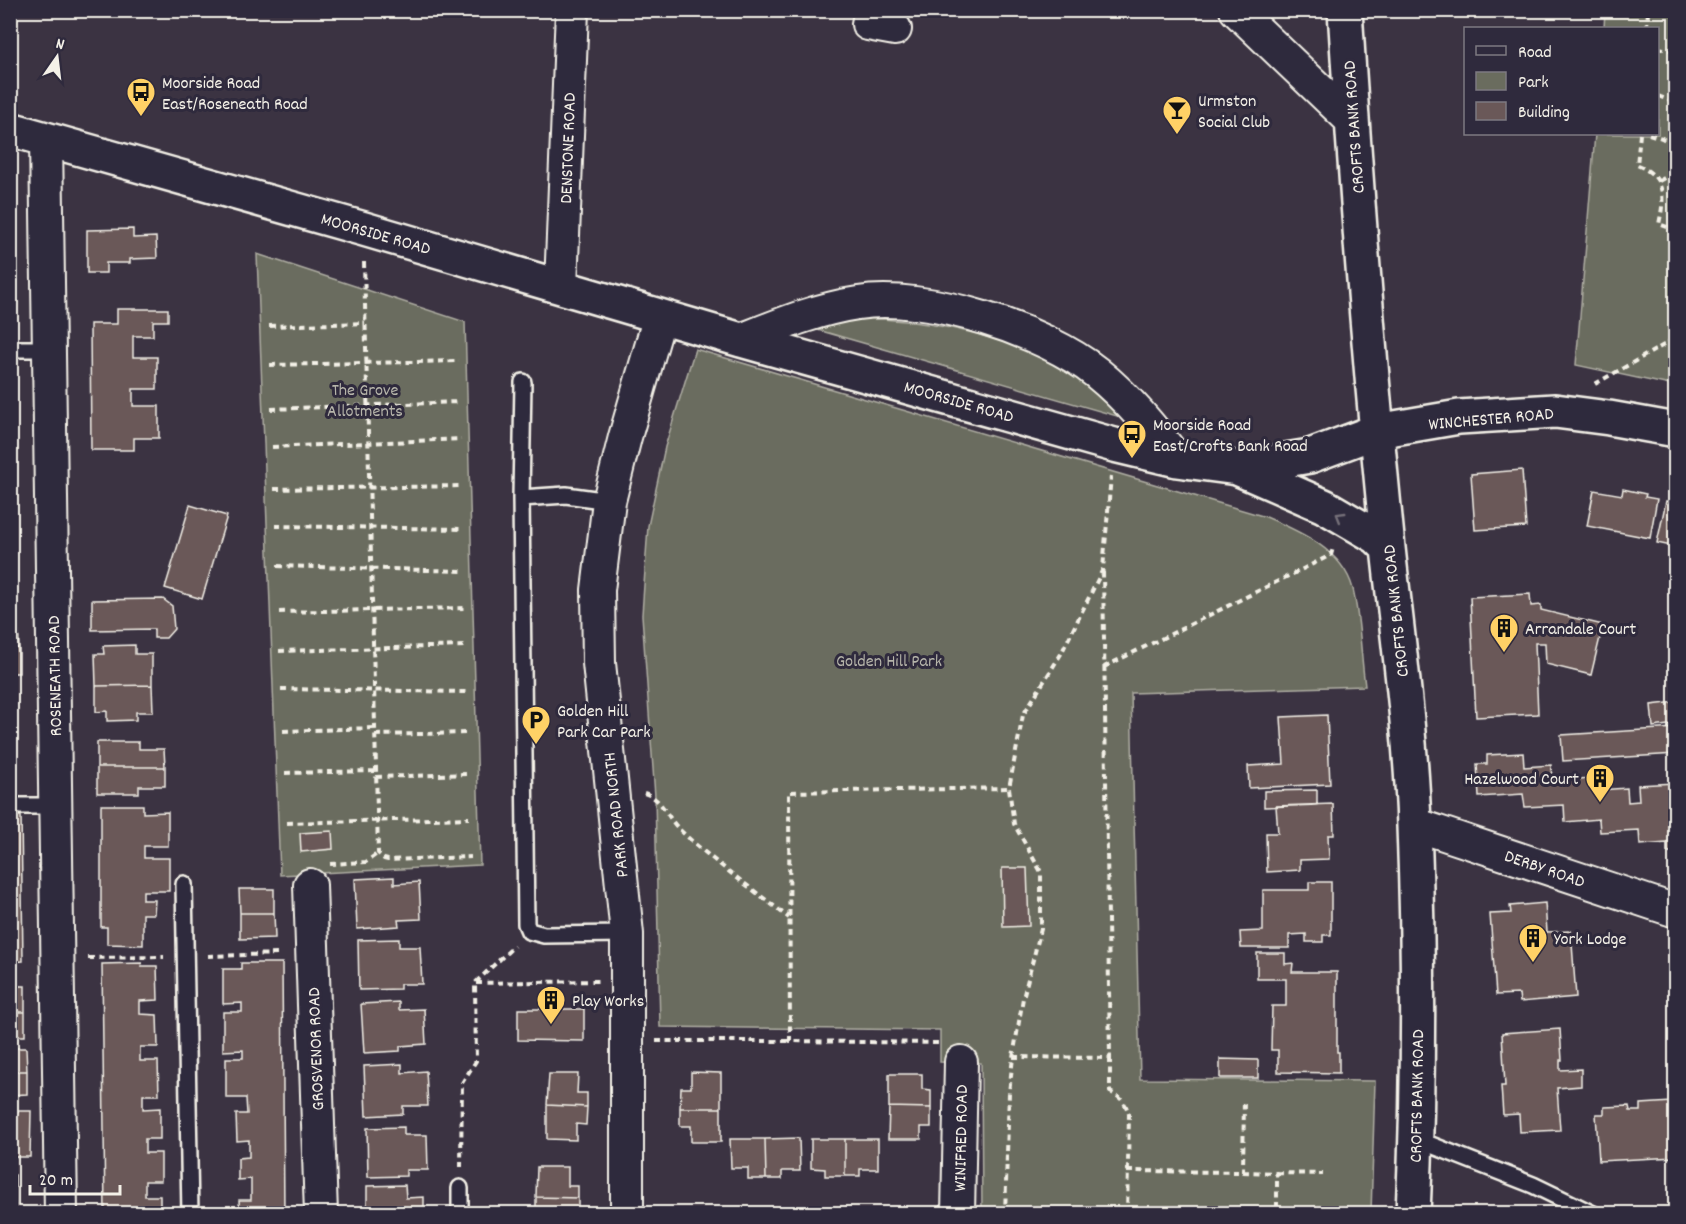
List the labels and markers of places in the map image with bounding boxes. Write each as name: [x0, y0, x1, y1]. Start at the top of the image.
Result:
place label: Moorside Road East/Roseneath Road: [162, 72, 308, 118]
bus stop icon: Moorside Road East/Roseneath Road: [125, 76, 157, 118]
place label: Urmston Social Club: [1198, 90, 1270, 136]
bar icon: Urmston Social Club: [1161, 94, 1193, 136]
place label: Moorside Road East/Crofts Bank Road: [1153, 414, 1308, 460]
bus stop icon: Moorside Road East/Crofts Bank Road: [1116, 418, 1148, 460]
building icon: Arrandale Court: [1488, 612, 1520, 654]
place label: Arrandale Court: [1525, 618, 1636, 643]
place label: Golden Hill Park Car Park: [557, 700, 651, 746]
parking icon: Golden Hill Park Car Park: [520, 704, 552, 746]
building icon: Hazelwood Court: [1584, 762, 1616, 804]
place label: Hazelwood Court: [1464, 768, 1579, 793]
building icon: York Lodge: [1517, 922, 1549, 964]
place label: York Lodge: [1554, 928, 1626, 953]
building icon: Play Works: [535, 984, 567, 1026]
place label: Play Works: [572, 990, 644, 1015]

